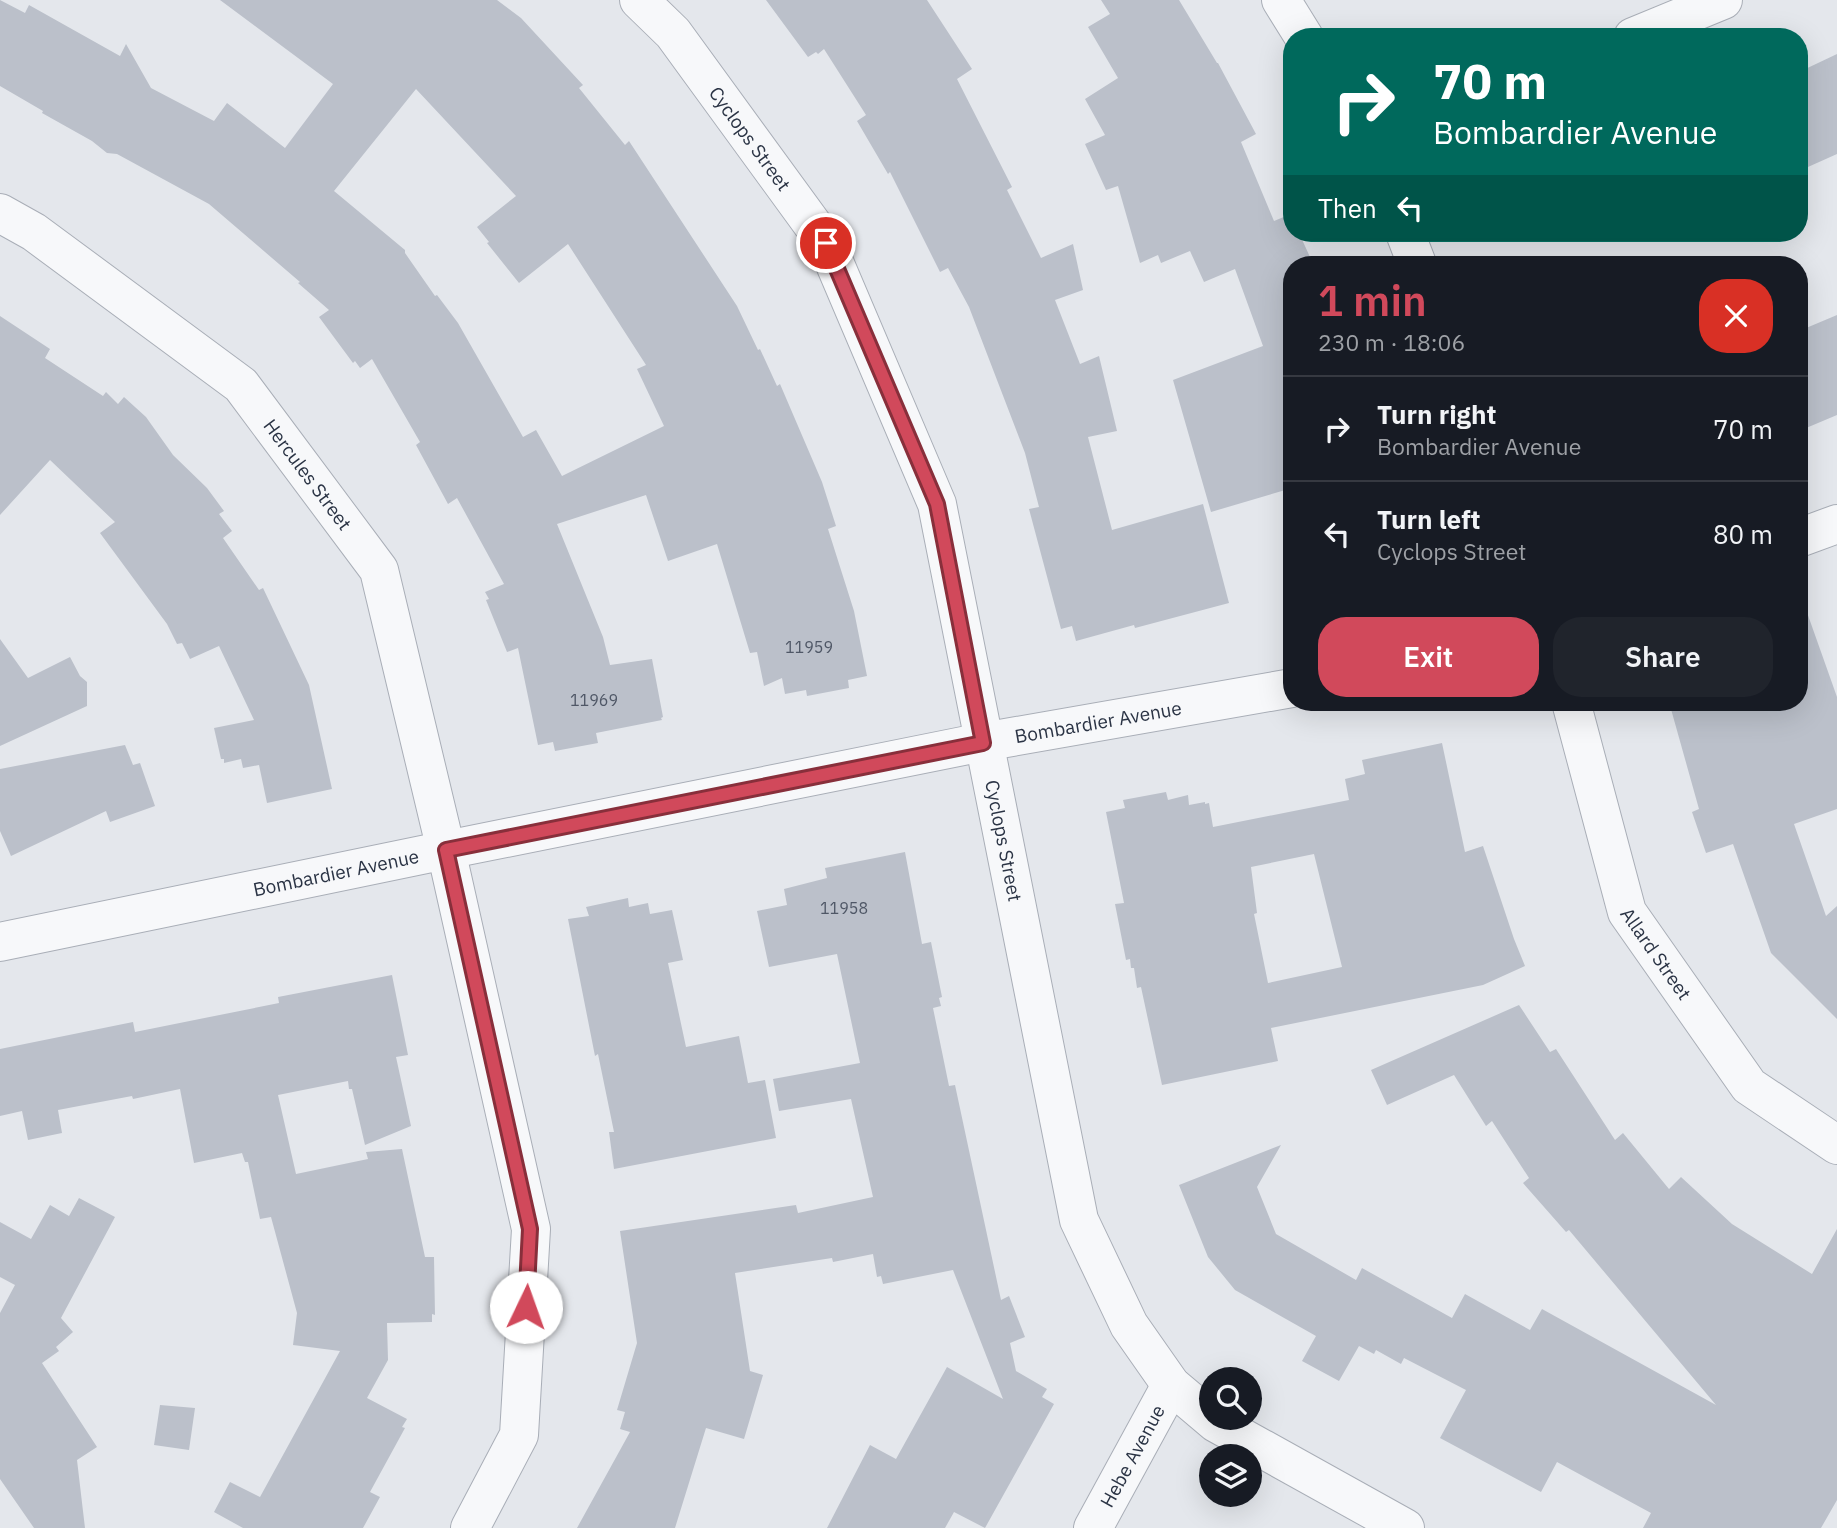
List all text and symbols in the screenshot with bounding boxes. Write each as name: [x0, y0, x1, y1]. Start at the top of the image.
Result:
text: 70 m: [1433, 49, 1547, 112]
icon: right: [1318, 56, 1409, 147]
street label: Cyclops Street: [704, 82, 796, 196]
text: Bombardier Avenue: [1433, 111, 1717, 153]
icon: left: [1391, 189, 1429, 227]
text: Then: [1318, 191, 1377, 225]
pin: [796, 213, 856, 273]
icon: arrive: [807, 224, 845, 262]
text: 1 min: [1318, 273, 1427, 328]
button: close: [1699, 279, 1773, 353]
text: 230 m · 18:06: [1318, 327, 1465, 357]
text: Turn right: [1377, 397, 1496, 431]
icon: right: [1318, 410, 1356, 448]
text: 70 m: [1713, 412, 1773, 446]
street label: Hercules Street: [258, 414, 357, 535]
text: Bombardier Avenue: [1377, 431, 1581, 461]
text: Turn left: [1377, 502, 1480, 536]
icon: left: [1318, 515, 1356, 553]
text: 80 m: [1713, 517, 1773, 551]
text: Cyclops Street: [1377, 536, 1526, 566]
button: Exit: [1318, 617, 1539, 697]
button: Share: [1553, 617, 1773, 697]
house number: 11959: [785, 637, 833, 657]
house number: 11969: [570, 690, 618, 710]
street label: Bombardier Avenue: [1013, 696, 1183, 748]
street label: Cyclops Street: [980, 778, 1028, 904]
street label: Bombardier Avenue: [251, 844, 421, 902]
house number: 11958: [820, 898, 868, 918]
street label: Allard Street: [1616, 903, 1697, 1004]
position arrow: [489, 1270, 563, 1344]
map controls: [1199, 1367, 1262, 1507]
button: search: [1199, 1367, 1262, 1430]
street label: Hebe Avenue: [1095, 1401, 1170, 1511]
button: layers: [1199, 1444, 1262, 1507]

